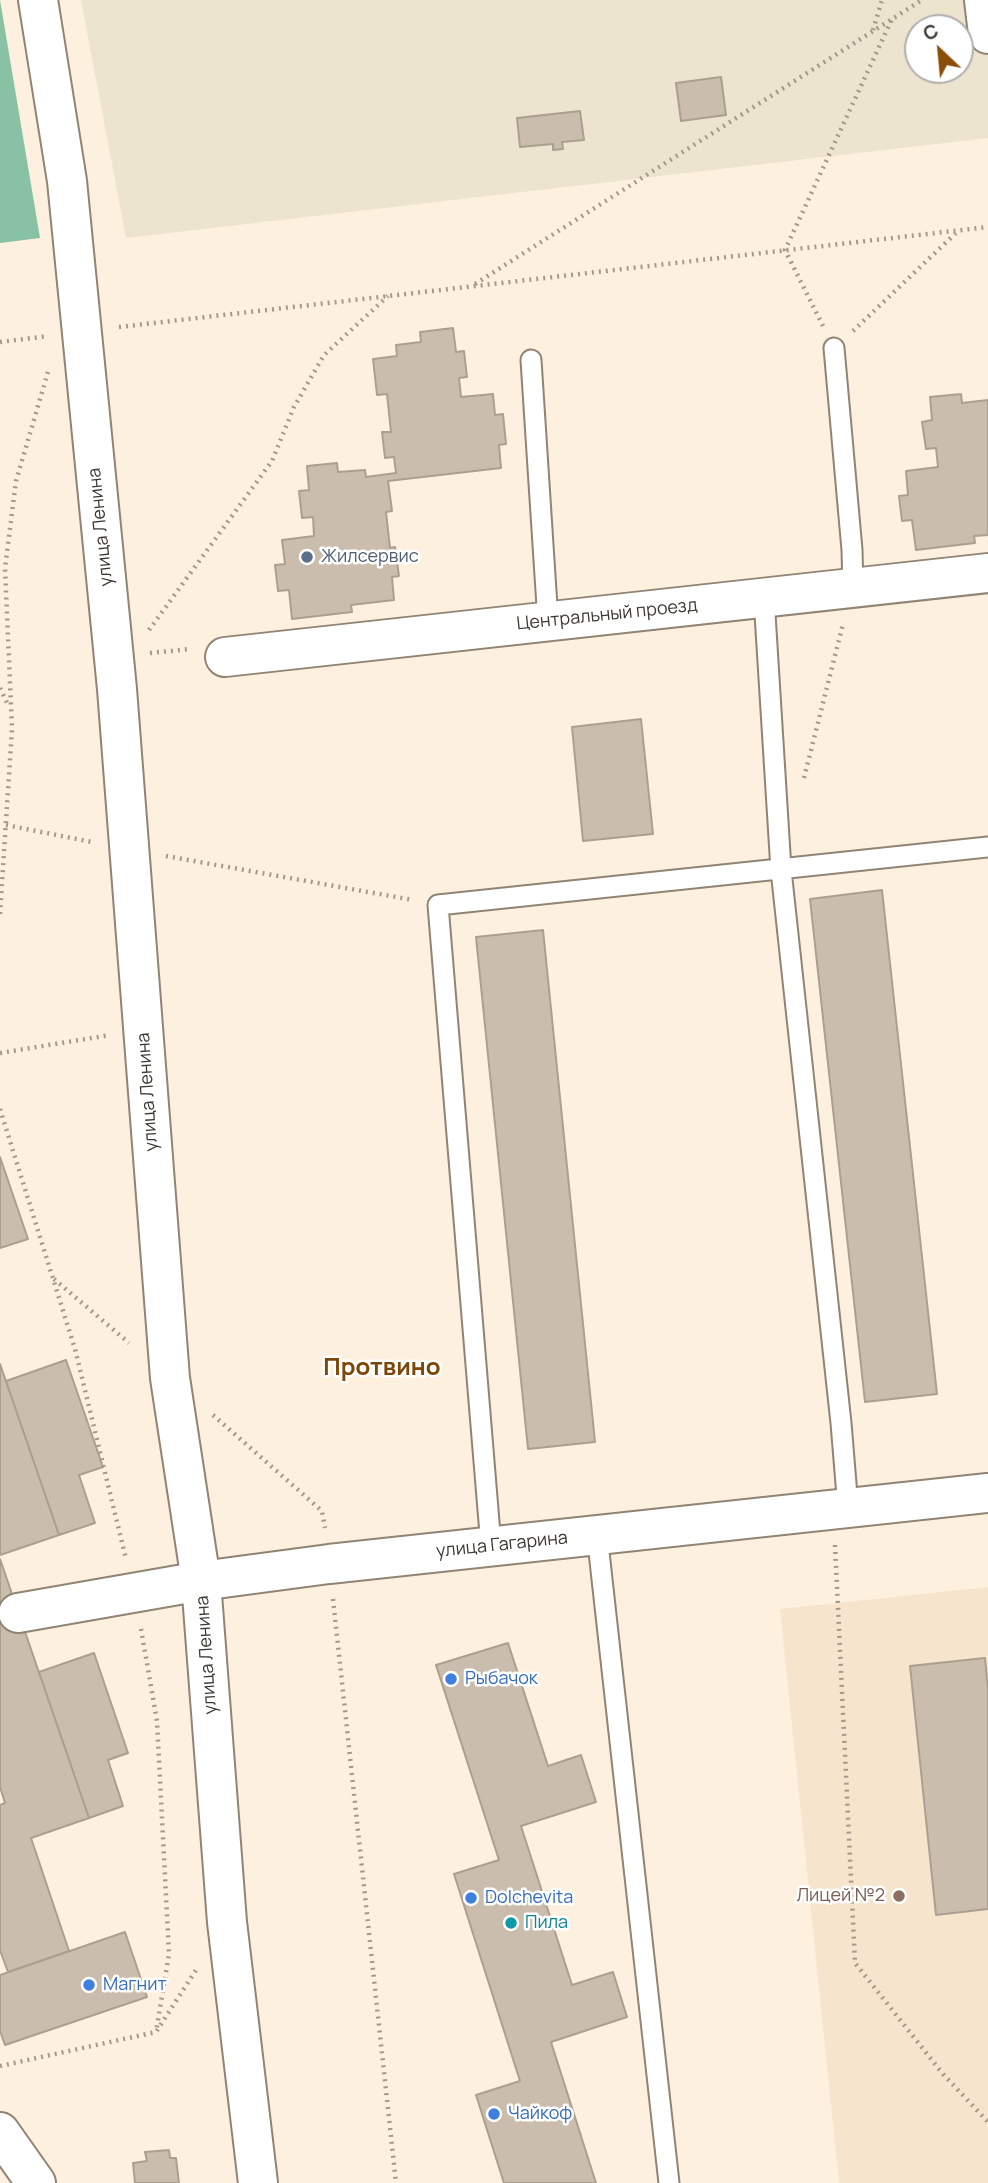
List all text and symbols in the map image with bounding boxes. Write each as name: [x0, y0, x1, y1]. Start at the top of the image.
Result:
north arrow: [904, 14, 974, 84]
text: С: [919, 17, 943, 47]
street label: улица Ленина: [84, 467, 118, 587]
place label: Жилсервис: [321, 546, 419, 568]
marker: Жилсервис: [299, 549, 315, 565]
street label: Центральный проезд: [516, 595, 698, 635]
street label: улица Ленина: [133, 1032, 163, 1152]
district label: Протвино: [323, 1354, 441, 1382]
street label: улица Гагарина: [435, 1527, 569, 1563]
street label: улица Ленина: [192, 1595, 222, 1715]
place label: Рыбачок: [465, 1668, 538, 1690]
marker: Рыбачок: [443, 1671, 459, 1687]
place label: Лицей №2: [797, 1885, 885, 1907]
place label: Dolchevita: [485, 1887, 573, 1909]
marker: Лицей №2: [891, 1888, 907, 1904]
marker: Dolchevita: [463, 1890, 479, 1906]
place label: Пила: [525, 1912, 568, 1934]
marker: Пила: [503, 1915, 519, 1931]
place label: Магнит: [103, 1974, 166, 1996]
marker: Магнит: [81, 1977, 97, 1993]
place label: Чайкоф: [508, 2103, 572, 2125]
marker: Чайкоф: [486, 2106, 502, 2122]

